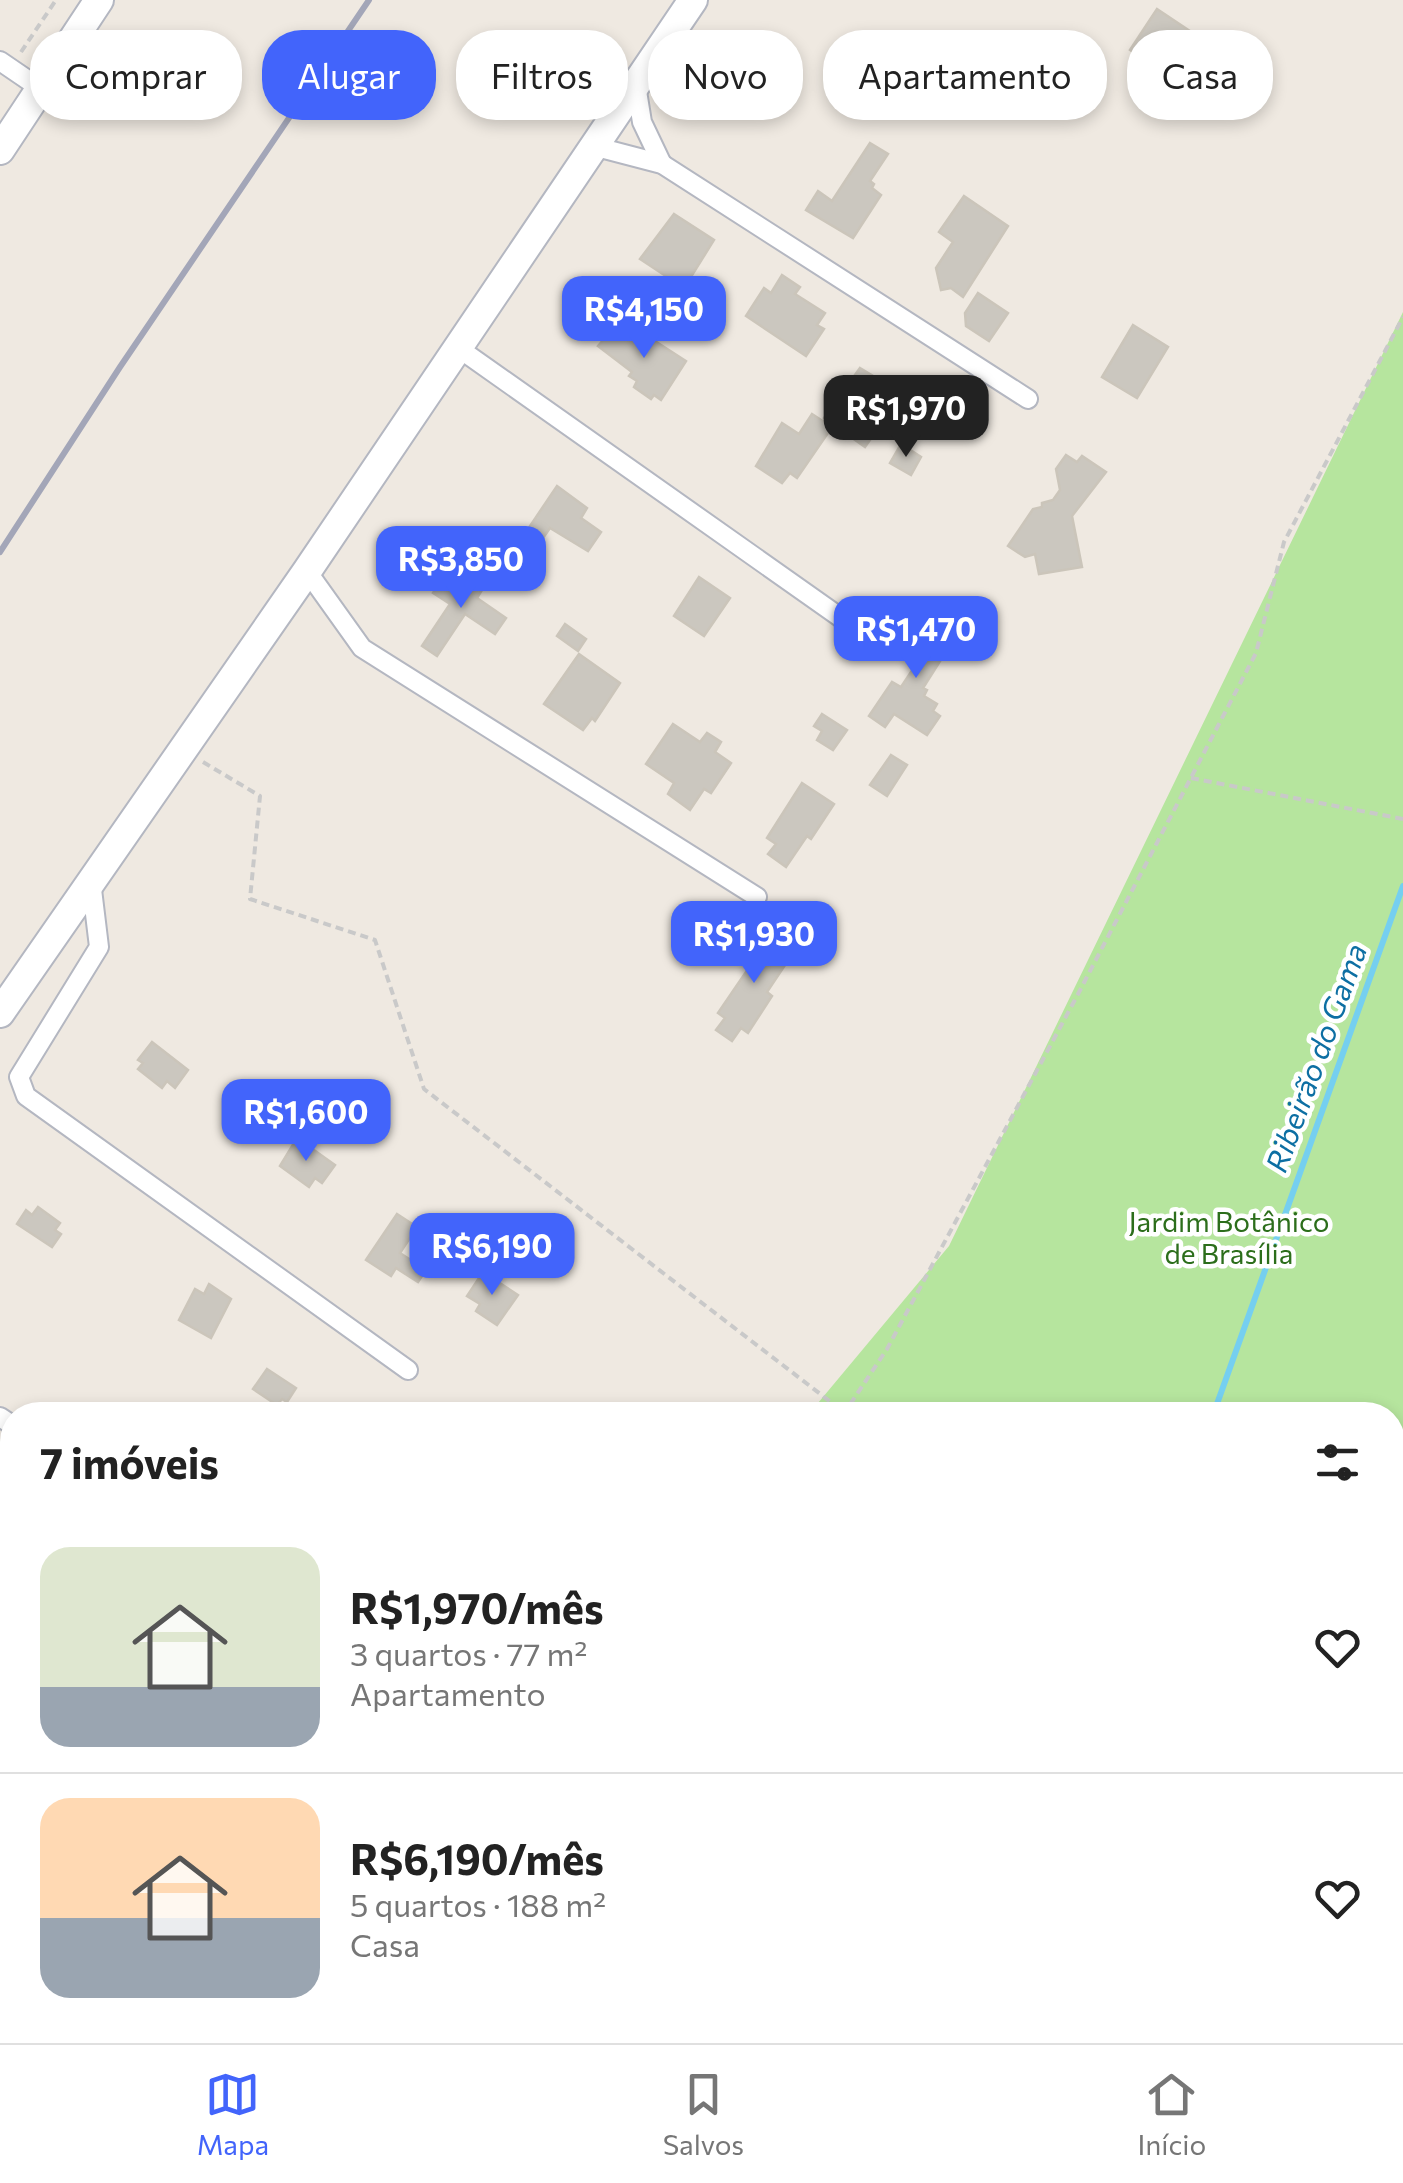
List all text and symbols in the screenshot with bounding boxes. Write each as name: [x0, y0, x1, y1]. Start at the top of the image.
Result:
chip: Comprar: [30, 30, 242, 120]
chip: Alugar: [262, 30, 436, 120]
chip: Filtros: [456, 30, 628, 120]
chip: Novo: [648, 30, 803, 120]
chip: Apartamento: [823, 30, 1107, 120]
chip: Casa: [1127, 30, 1273, 120]
pin: R$4,150: [552, 276, 736, 361]
text: R$4,150: [584, 288, 704, 328]
pin: R$1,970: [814, 375, 998, 460]
text: R$1,970: [846, 387, 966, 427]
pin: R$3,850: [369, 526, 553, 611]
text: R$3,850: [398, 538, 524, 578]
pin: R$1,470: [824, 596, 1008, 681]
text: R$1,470: [856, 608, 976, 648]
pin: R$1,930: [662, 901, 846, 986]
text: R$1,930: [693, 913, 815, 953]
water label: Ribeirão do Gama: [1256, 938, 1373, 1176]
pin: R$1,600: [214, 1079, 398, 1164]
text: R$1,600: [244, 1091, 368, 1131]
park label: Jardim Botânico de Brasília: [1128, 1204, 1330, 1270]
pin: R$6,190: [400, 1213, 584, 1298]
text: R$6,190: [432, 1225, 552, 1265]
icon: filters: [1310, 1435, 1365, 1490]
text: 7 imóveis: [40, 1436, 219, 1488]
text: R$1,970/mês: [350, 1581, 604, 1633]
icon: home: [120, 1587, 240, 1707]
icon: heart: [1310, 1620, 1365, 1675]
text: 3 quartos · 77 m²: [350, 1633, 587, 1673]
text: Apartamento: [350, 1673, 546, 1713]
text: R$6,190/mês: [350, 1832, 604, 1884]
icon: home: [120, 1838, 240, 1958]
icon: heart: [1310, 1871, 1365, 1926]
text: 5 quartos · 188 m²: [350, 1884, 606, 1924]
text: Casa: [350, 1924, 420, 1964]
tab: Mapa: [197, 2067, 269, 2161]
tab: Salvos: [663, 2067, 744, 2161]
tab: Início: [1137, 2067, 1206, 2161]

